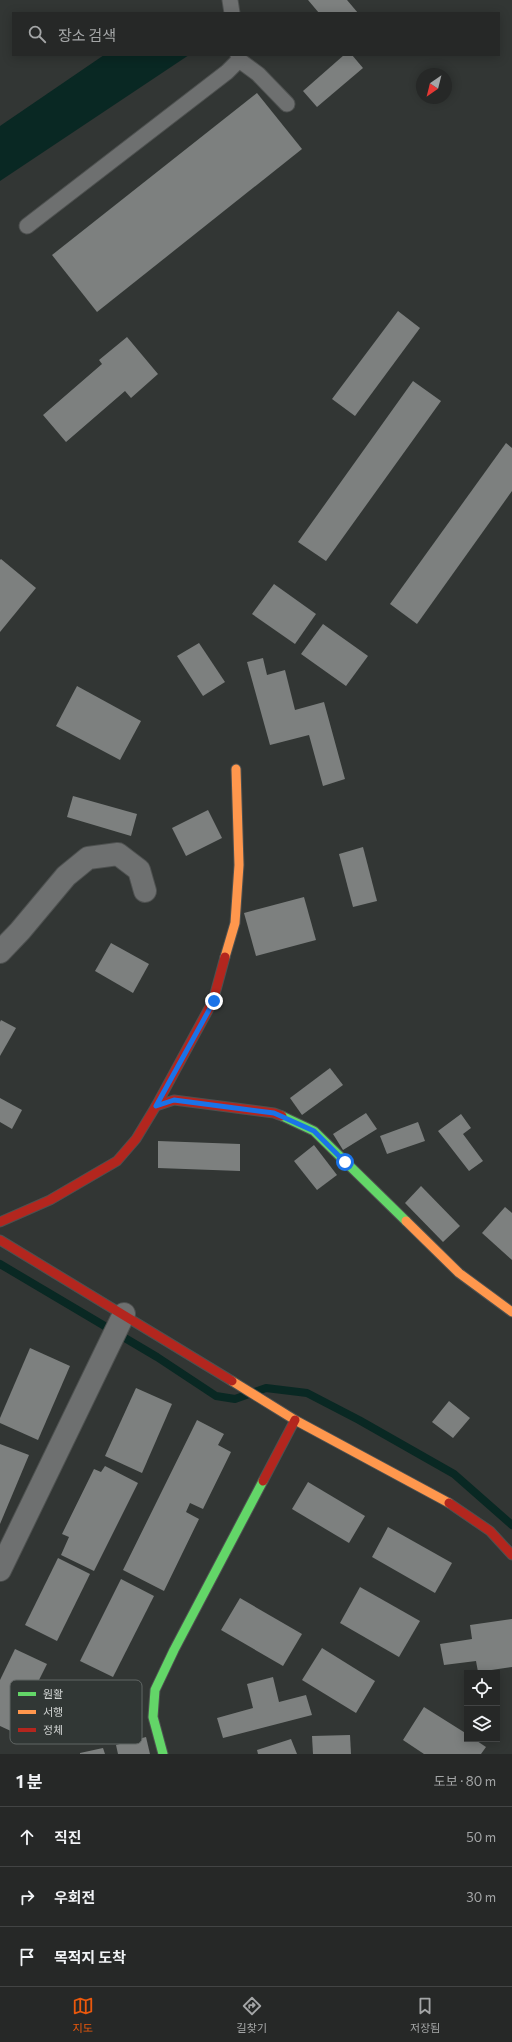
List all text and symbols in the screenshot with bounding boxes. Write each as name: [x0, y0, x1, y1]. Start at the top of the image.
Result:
search box: [12, 12, 500, 56]
icon: search: [26, 23, 48, 45]
text: 장소 검색: [58, 26, 116, 44]
north arrow: [416, 68, 452, 104]
route end: [205, 992, 223, 1010]
route start: [336, 1153, 354, 1171]
map controls: [464, 1670, 500, 1742]
button: locate: [464, 1670, 500, 1706]
legend: [10, 1680, 142, 1744]
text: 원활: [43, 1687, 63, 1700]
text: 서행: [43, 1705, 63, 1718]
button: layers: [464, 1706, 500, 1742]
text: 정체: [43, 1723, 63, 1736]
text: 1 분: [16, 1771, 43, 1792]
text: 도보 · 80 m: [434, 1773, 496, 1789]
icon: ahead: [16, 1826, 38, 1848]
text: 직진: [54, 1828, 82, 1846]
text: 50 m: [466, 1829, 496, 1845]
icon: right: [16, 1886, 38, 1908]
text: 우회전: [54, 1888, 95, 1906]
text: 30 m: [466, 1889, 496, 1905]
icon: arrive: [16, 1946, 38, 1968]
text: 목적지 도착: [54, 1948, 126, 1966]
tab: 지도: [72, 1995, 94, 2035]
tab: 길찾기: [237, 1995, 267, 2035]
tab: 저장됨: [410, 1995, 440, 2035]

